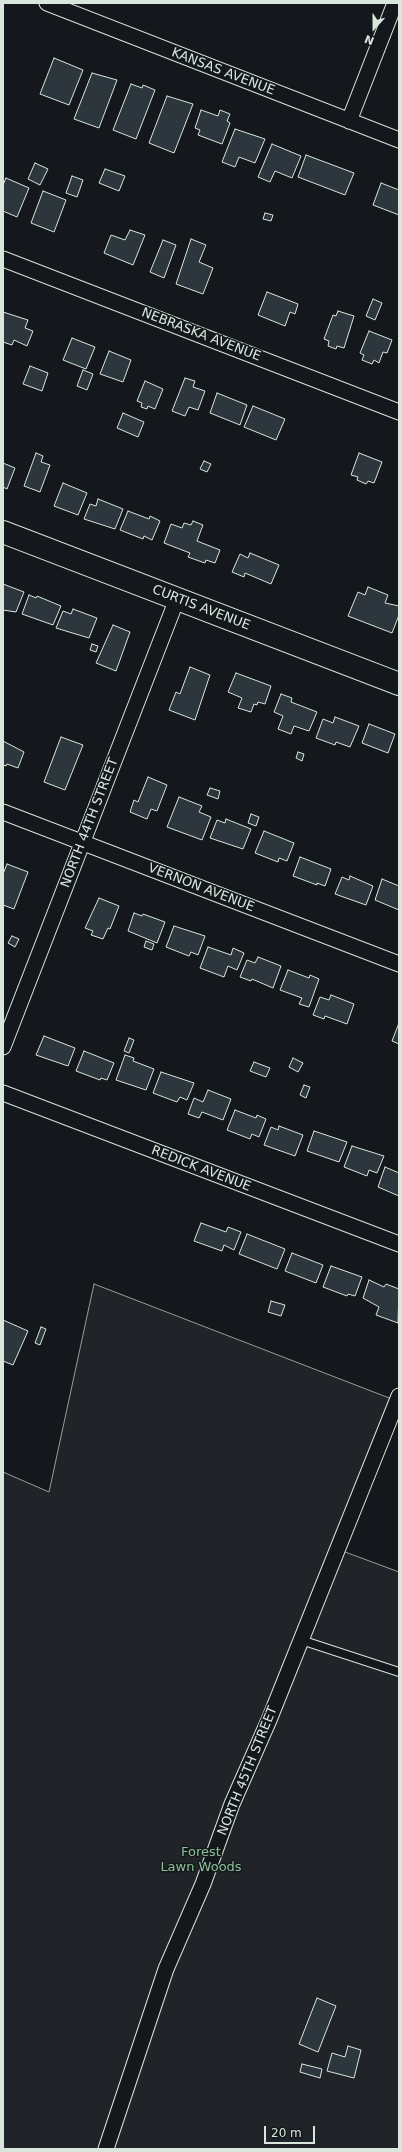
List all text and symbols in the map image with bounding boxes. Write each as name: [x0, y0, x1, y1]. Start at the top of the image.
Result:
north arrow: [354, 8, 394, 48]
text: N: [363, 32, 376, 47]
street label: KANSAS AVENUE: [169, 45, 277, 99]
street label: NEBRASKA AVENUE: [139, 305, 263, 365]
street label: CURTIS AVENUE: [150, 582, 252, 634]
street label: NORTH 44TH STREET: [58, 756, 122, 890]
street label: VERNON AVENUE: [146, 861, 256, 915]
street label: REDICK AVENUE: [149, 1143, 253, 1195]
street label: NORTH 45TH STREET: [215, 1704, 281, 1838]
park label: Forest Lawn Woods: [160, 1845, 242, 1876]
scale bar: [266, 2118, 317, 2144]
text: 20 m: [271, 2126, 302, 2140]

